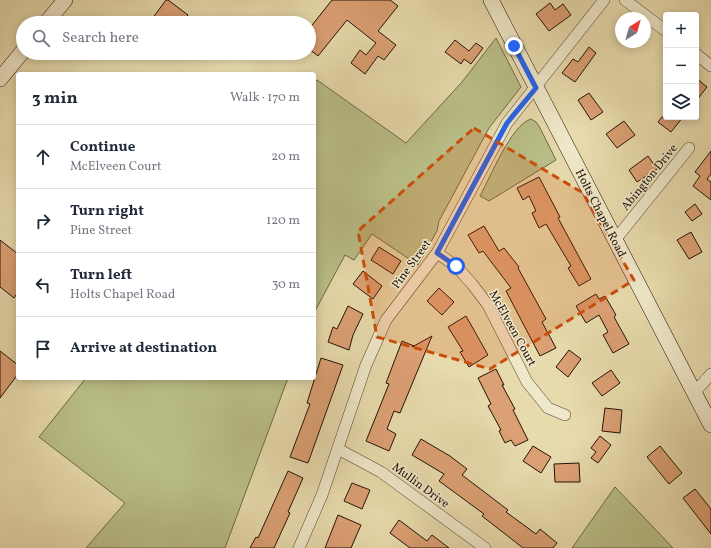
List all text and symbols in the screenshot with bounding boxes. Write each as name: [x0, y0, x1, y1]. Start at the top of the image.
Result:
north arrow: [615, 12, 651, 48]
map controls: [663, 12, 699, 120]
button: +: [663, 12, 699, 48]
search box: [16, 16, 316, 60]
icon: search: [30, 27, 52, 49]
text: Search here: [62, 28, 139, 49]
route end: [505, 37, 523, 55]
button: −: [663, 48, 699, 84]
button: layers: [663, 84, 699, 120]
text: 3 min: [32, 87, 78, 110]
text: Walk · 170 m: [230, 89, 300, 107]
text: Continue: [70, 137, 135, 158]
street label: Abington Drive: [618, 141, 682, 214]
icon: ahead: [32, 146, 54, 168]
text: 20 m: [271, 148, 300, 166]
text: McElveen Court: [70, 158, 162, 176]
street label: Holts Chapel Road: [571, 166, 629, 261]
text: Turn right: [70, 201, 144, 222]
icon: right: [32, 210, 54, 232]
text: 120 m: [266, 212, 300, 230]
text: Pine Street: [70, 222, 132, 240]
street label: Pine Street: [388, 237, 435, 292]
route start: [447, 257, 465, 275]
text: Turn left: [70, 265, 132, 286]
icon: left: [32, 274, 54, 296]
text: 30 m: [272, 276, 300, 294]
text: Holts Chapel Road: [70, 286, 175, 304]
street label: McElveen Court: [485, 288, 540, 369]
icon: arrive: [32, 338, 54, 360]
text: Arrive at destination: [70, 338, 217, 359]
street label: Mullin Drive: [388, 460, 453, 512]

